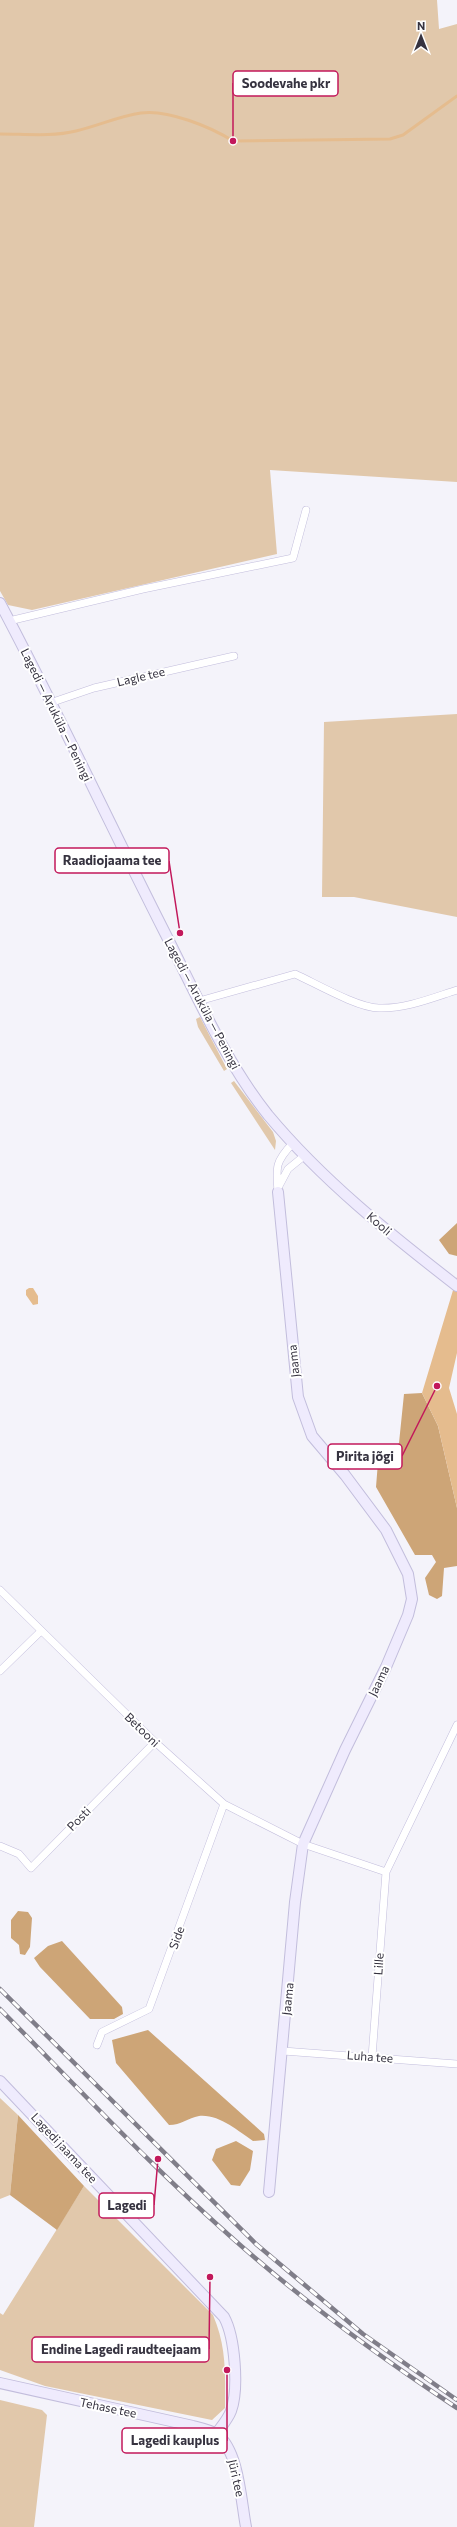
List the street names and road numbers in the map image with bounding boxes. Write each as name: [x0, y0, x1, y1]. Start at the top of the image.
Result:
street label: Lagedi — Aruküla — Peningi: [19, 646, 95, 783]
street label: Lagle tee: [115, 664, 166, 688]
street label: Lagedi — Aruküla — Peningi: [162, 936, 243, 1071]
street label: Kooli: [364, 1209, 395, 1238]
street label: Jaama: [284, 1344, 303, 1378]
street label: Jaama: [365, 1663, 392, 1699]
street label: Betooni: [122, 1709, 163, 1749]
street label: Posti: [64, 1803, 93, 1833]
street label: Side: [165, 1924, 187, 1951]
street label: Lille: [370, 1952, 386, 1976]
street label: Jaama: [278, 1982, 297, 2016]
street label: Luha tee: [346, 2047, 394, 2065]
street label: Lagedi jaama tee: [29, 2110, 101, 2185]
street label: Tehase tee: [78, 2394, 138, 2420]
street label: Jüri tee: [225, 2458, 248, 2498]

